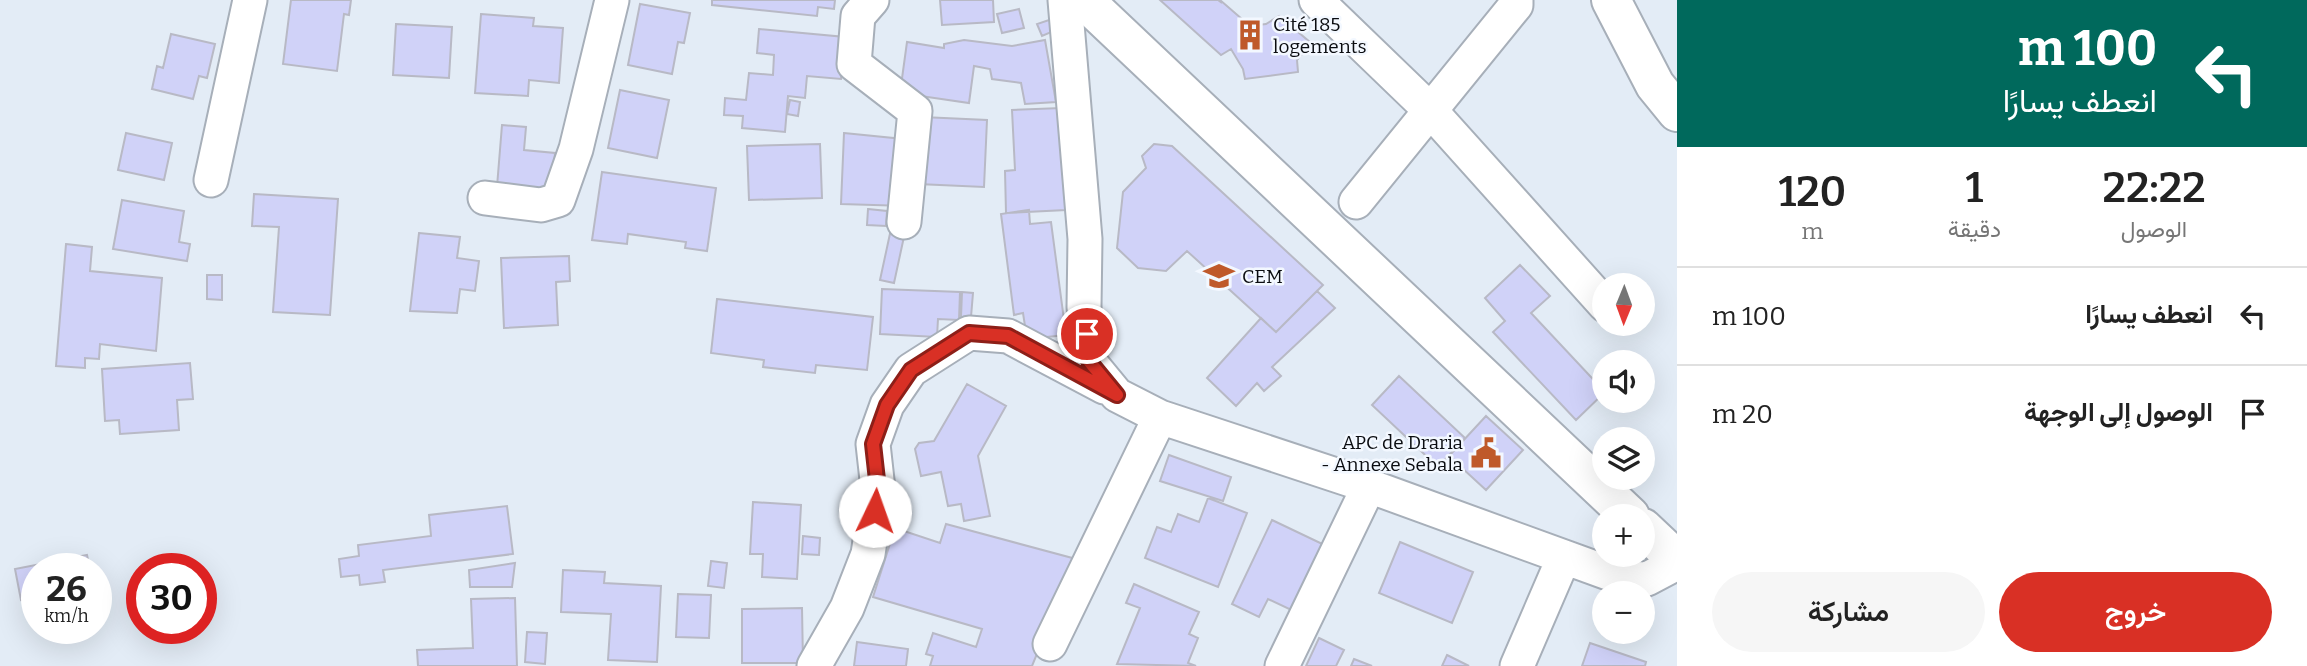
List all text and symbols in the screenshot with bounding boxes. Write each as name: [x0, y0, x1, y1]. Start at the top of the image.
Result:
place label: Cité 185 logements: [1273, 13, 1366, 58]
building icon: Cité 185 logements: [1233, 18, 1267, 52]
text: 100 m: [2018, 19, 2157, 78]
icon: left: [2181, 28, 2272, 119]
text: انعطف يسارًا: [2003, 82, 2157, 120]
text: 1: [1966, 163, 1983, 213]
text: 22:22: [2102, 163, 2206, 213]
text: 120: [1778, 167, 1846, 217]
text: دقيقة: [1948, 215, 2001, 243]
text: الوصول: [2121, 215, 2187, 243]
text: m: [1801, 217, 1823, 245]
school or university icon: CEM: [1202, 259, 1236, 293]
place label: CEM: [1242, 265, 1283, 288]
north arrow: [1592, 273, 1656, 336]
map controls: [1592, 273, 1655, 644]
icon: left: [2234, 297, 2272, 335]
text: انعطف يسارًا: [2085, 299, 2213, 330]
text: 100 m: [1712, 301, 1786, 332]
pin: [1057, 304, 1117, 364]
icon: arrive: [1068, 315, 1106, 353]
button: sound: [1592, 350, 1655, 413]
icon: arrive: [2234, 395, 2272, 433]
text: الوصول إلى الوجهة: [2024, 397, 2213, 428]
text: 20 m: [1712, 399, 1773, 430]
button: layers: [1592, 427, 1655, 490]
place label: APC de Draria - Annexe Sebala: [1321, 431, 1464, 476]
public building icon: APC de Draria - Annexe Sebala: [1469, 436, 1503, 470]
position arrow: [838, 474, 912, 548]
button: +: [1592, 504, 1655, 567]
speed limit sign: 30: [126, 553, 217, 644]
text: 26: [46, 568, 87, 610]
button: مشاركة: [1712, 572, 1985, 652]
button: خروج: [1999, 572, 2272, 652]
button: −: [1592, 581, 1655, 644]
text: km/h: [44, 605, 89, 627]

